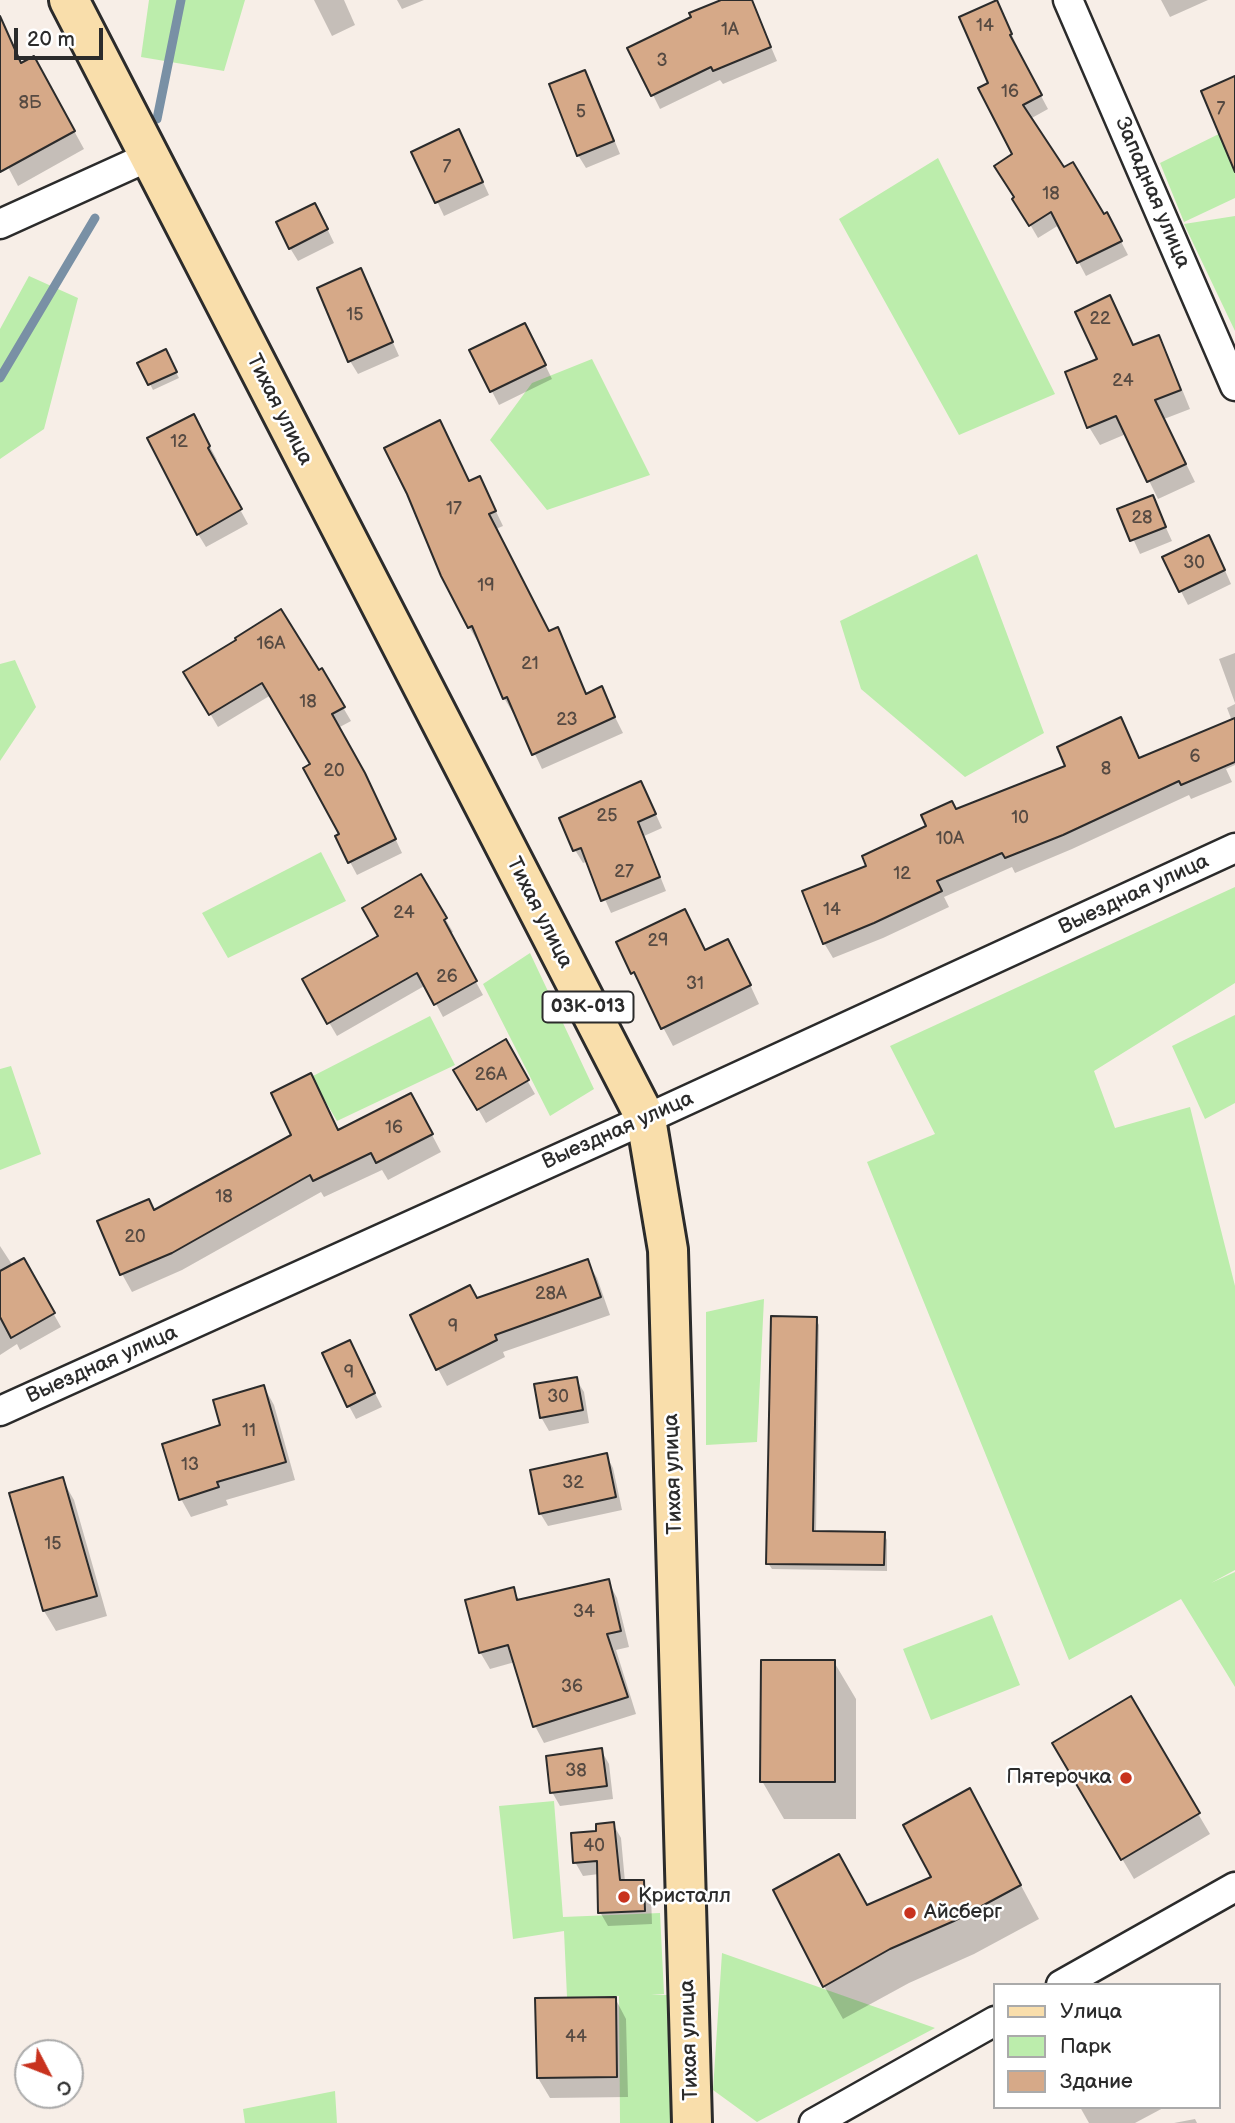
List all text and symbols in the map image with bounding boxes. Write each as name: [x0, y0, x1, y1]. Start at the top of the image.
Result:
scale bar: [18, 14, 107, 58]
house number: 14: [976, 15, 994, 37]
house number: 1А: [721, 19, 739, 41]
text: 20 m: [27, 27, 75, 52]
house number: 3: [656, 50, 668, 72]
house number: 16: [1001, 81, 1019, 103]
house number: 8Б: [19, 92, 41, 114]
house number: 7: [1217, 98, 1225, 120]
house number: 5: [576, 101, 586, 123]
street label: Западная улица: [1109, 114, 1195, 272]
house number: 7: [443, 156, 451, 178]
house number: 18: [1042, 183, 1060, 205]
house number: 15: [346, 304, 364, 326]
house number: 22: [1089, 308, 1111, 330]
street label: Тихая улица: [240, 350, 318, 470]
house number: 24: [1112, 370, 1134, 392]
house number: 12: [170, 431, 188, 453]
house number: 17: [446, 498, 462, 520]
house number: 28: [1131, 507, 1153, 529]
house number: 30: [1183, 552, 1205, 574]
house number: 19: [477, 575, 495, 597]
house number: 16А: [257, 633, 285, 655]
house number: 21: [521, 653, 539, 675]
house number: 18: [299, 691, 317, 713]
house number: 23: [556, 709, 578, 731]
house number: 6: [1190, 746, 1200, 768]
house number: 8: [1101, 758, 1111, 780]
house number: 20: [323, 760, 345, 782]
house number: 25: [597, 805, 617, 827]
house number: 10: [1011, 807, 1029, 829]
house number: 10А: [936, 828, 964, 850]
street label: Выездная улица: [1055, 849, 1213, 941]
street label: Тихая улица: [500, 853, 578, 973]
house number: 27: [614, 861, 634, 883]
house number: 12: [893, 863, 911, 885]
house number: 14: [823, 899, 841, 921]
house number: 24: [393, 902, 415, 924]
house number: 29: [647, 930, 669, 952]
house number: 26: [436, 966, 458, 988]
house number: 31: [686, 973, 704, 995]
road number: 03К-013: [542, 992, 634, 1023]
house number: 26А: [475, 1064, 507, 1086]
street label: Выездная улица: [539, 1086, 697, 1176]
house number: 16: [385, 1117, 403, 1139]
house number: 18: [215, 1186, 233, 1208]
house number: 20: [124, 1226, 146, 1248]
house number: 28А: [535, 1283, 567, 1305]
house number: 9: [448, 1316, 458, 1338]
street label: Выездная улица: [23, 1320, 181, 1410]
house number: 9: [344, 1362, 354, 1384]
house number: 30: [547, 1386, 569, 1408]
street label: Тихая улица: [659, 1413, 689, 1535]
house number: 11: [242, 1420, 256, 1442]
house number: 13: [181, 1454, 199, 1476]
house number: 32: [562, 1472, 584, 1494]
house number: 15: [44, 1533, 62, 1555]
house number: 34: [573, 1601, 595, 1623]
house number: 36: [561, 1676, 583, 1698]
house number: 38: [565, 1760, 587, 1782]
place label: Пятерочка: [1006, 1765, 1112, 1791]
marker: Пятерочка: [1118, 1770, 1134, 1786]
house number: 40: [583, 1835, 605, 1857]
place label: Кристалл: [638, 1884, 731, 1910]
marker: Кристалл: [616, 1889, 632, 1905]
place label: Айсберг: [924, 1900, 1002, 1926]
marker: Айсберг: [902, 1905, 918, 1921]
street label: Тихая улица: [675, 1979, 705, 2101]
legend: [993, 1983, 1221, 2109]
text: Улица: [1060, 1999, 1122, 2024]
house number: 44: [565, 2026, 587, 2048]
text: Парк: [1060, 2034, 1111, 2059]
north arrow: [14, 2039, 84, 2109]
text: Здание: [1060, 2069, 1133, 2094]
text: С: [51, 2074, 76, 2100]

